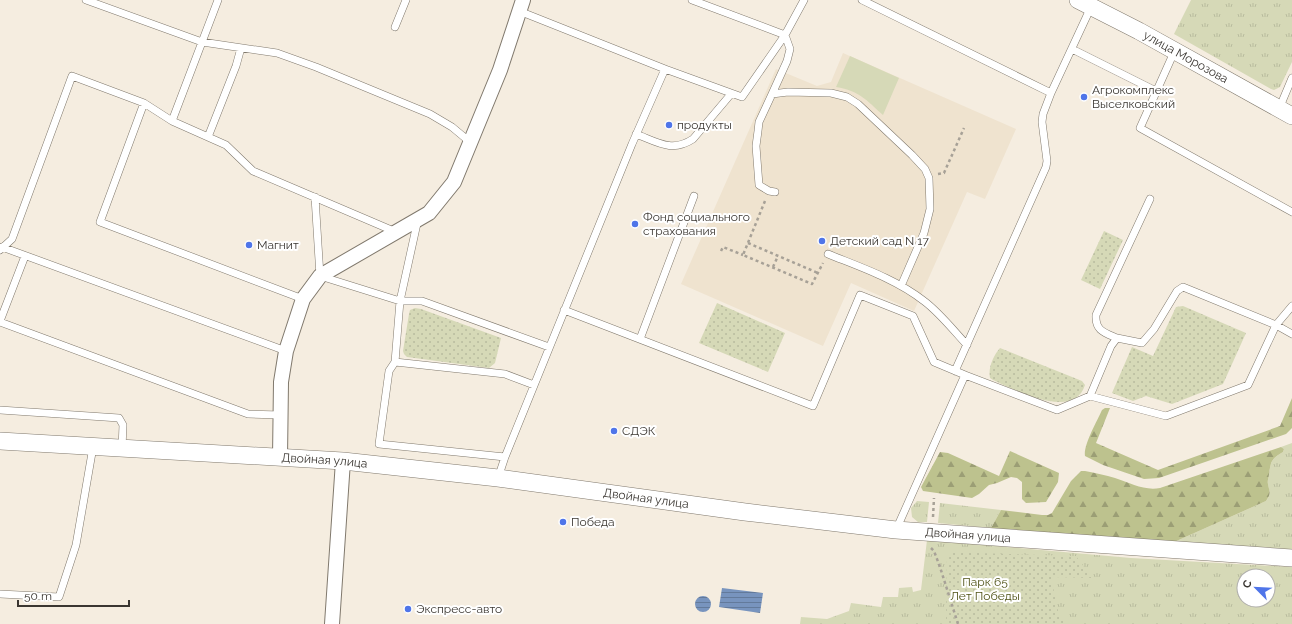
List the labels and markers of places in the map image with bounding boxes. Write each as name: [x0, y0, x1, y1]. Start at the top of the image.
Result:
place label: Агрокомплекс Выселковский: [1092, 83, 1175, 111]
marker: Агрокомплекс Выселковский: [1079, 92, 1089, 102]
place label: продукты: [677, 118, 732, 132]
marker: продукты: [664, 120, 674, 130]
place label: Фонд социального страхования: [643, 210, 750, 238]
marker: Фонд социального страхования: [630, 219, 640, 229]
place label: Детский сад N 17: [830, 234, 929, 248]
marker: Детский сад N 17: [817, 236, 827, 246]
place label: Магнит: [257, 238, 299, 252]
marker: Магнит: [244, 240, 254, 250]
place label: СДЭК: [622, 424, 656, 438]
marker: СДЭК: [609, 426, 619, 436]
place label: Победа: [571, 515, 615, 529]
marker: Победа: [558, 517, 568, 527]
place label: Экспресс-авто: [416, 602, 502, 616]
marker: Экспресс-авто: [403, 604, 413, 614]

